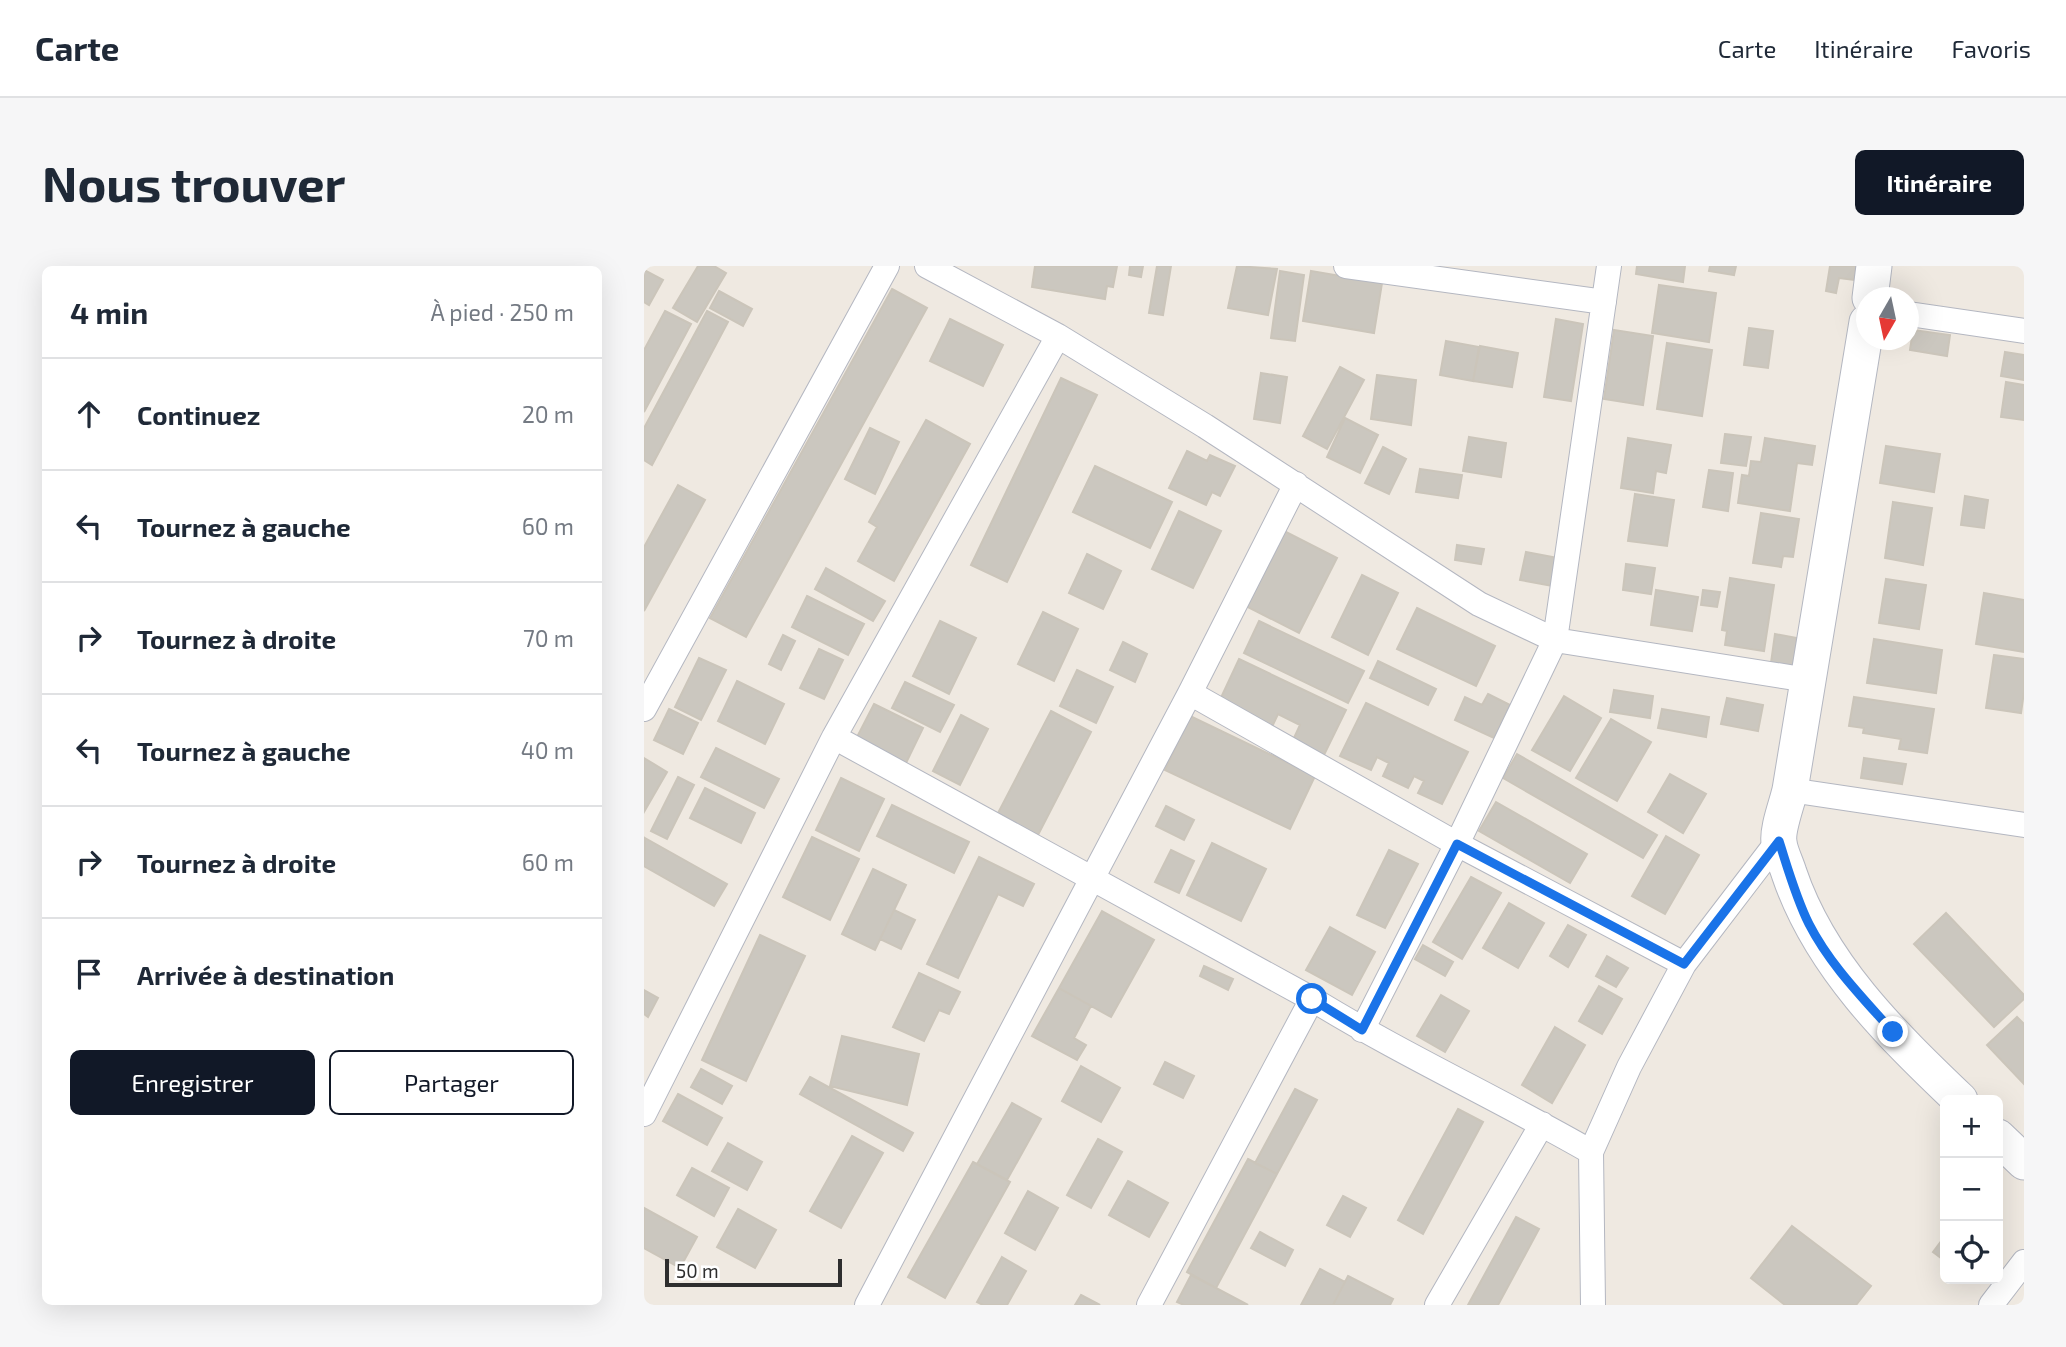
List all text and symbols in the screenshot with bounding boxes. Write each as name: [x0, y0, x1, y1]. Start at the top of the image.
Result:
text: Carte: [35, 28, 119, 68]
text: Carte: [1718, 34, 1776, 63]
text: Itinéraire: [1814, 34, 1913, 63]
text: Favoris: [1951, 34, 2031, 63]
button: Itinéraire: [1855, 150, 2024, 215]
text: Nous trouver: [42, 153, 346, 212]
north arrow: [1856, 287, 1919, 350]
text: 4 min: [70, 294, 148, 330]
text: À pied · 250 m: [430, 298, 574, 326]
icon: ahead: [70, 395, 108, 433]
text: Continuez: [137, 399, 260, 430]
text: 20 m: [522, 400, 574, 428]
icon: left: [70, 507, 108, 545]
text: Tournez à gauche: [137, 511, 351, 542]
text: 60 m: [522, 512, 574, 540]
icon: right: [70, 619, 108, 657]
text: Tournez à droite: [137, 623, 336, 654]
text: 70 m: [523, 624, 574, 652]
icon: left: [70, 731, 108, 769]
text: Tournez à gauche: [137, 735, 351, 766]
text: 40 m: [521, 736, 574, 764]
icon: right: [70, 843, 108, 881]
text: Tournez à droite: [137, 847, 336, 878]
text: 60 m: [522, 848, 574, 876]
icon: arrive: [70, 955, 108, 993]
text: Arrivée à destination: [137, 959, 394, 990]
route start: [1296, 983, 1327, 1014]
route end: [1877, 1016, 1908, 1047]
button: Enregistrer: [70, 1050, 315, 1115]
button: Partager: [329, 1050, 574, 1115]
map controls: [1940, 1095, 2003, 1284]
button: +: [1940, 1095, 2003, 1158]
button: −: [1940, 1158, 2003, 1221]
button: locate: [1940, 1221, 2003, 1284]
scale bar: [665, 1256, 842, 1288]
text: 50 m: [676, 1259, 719, 1282]

